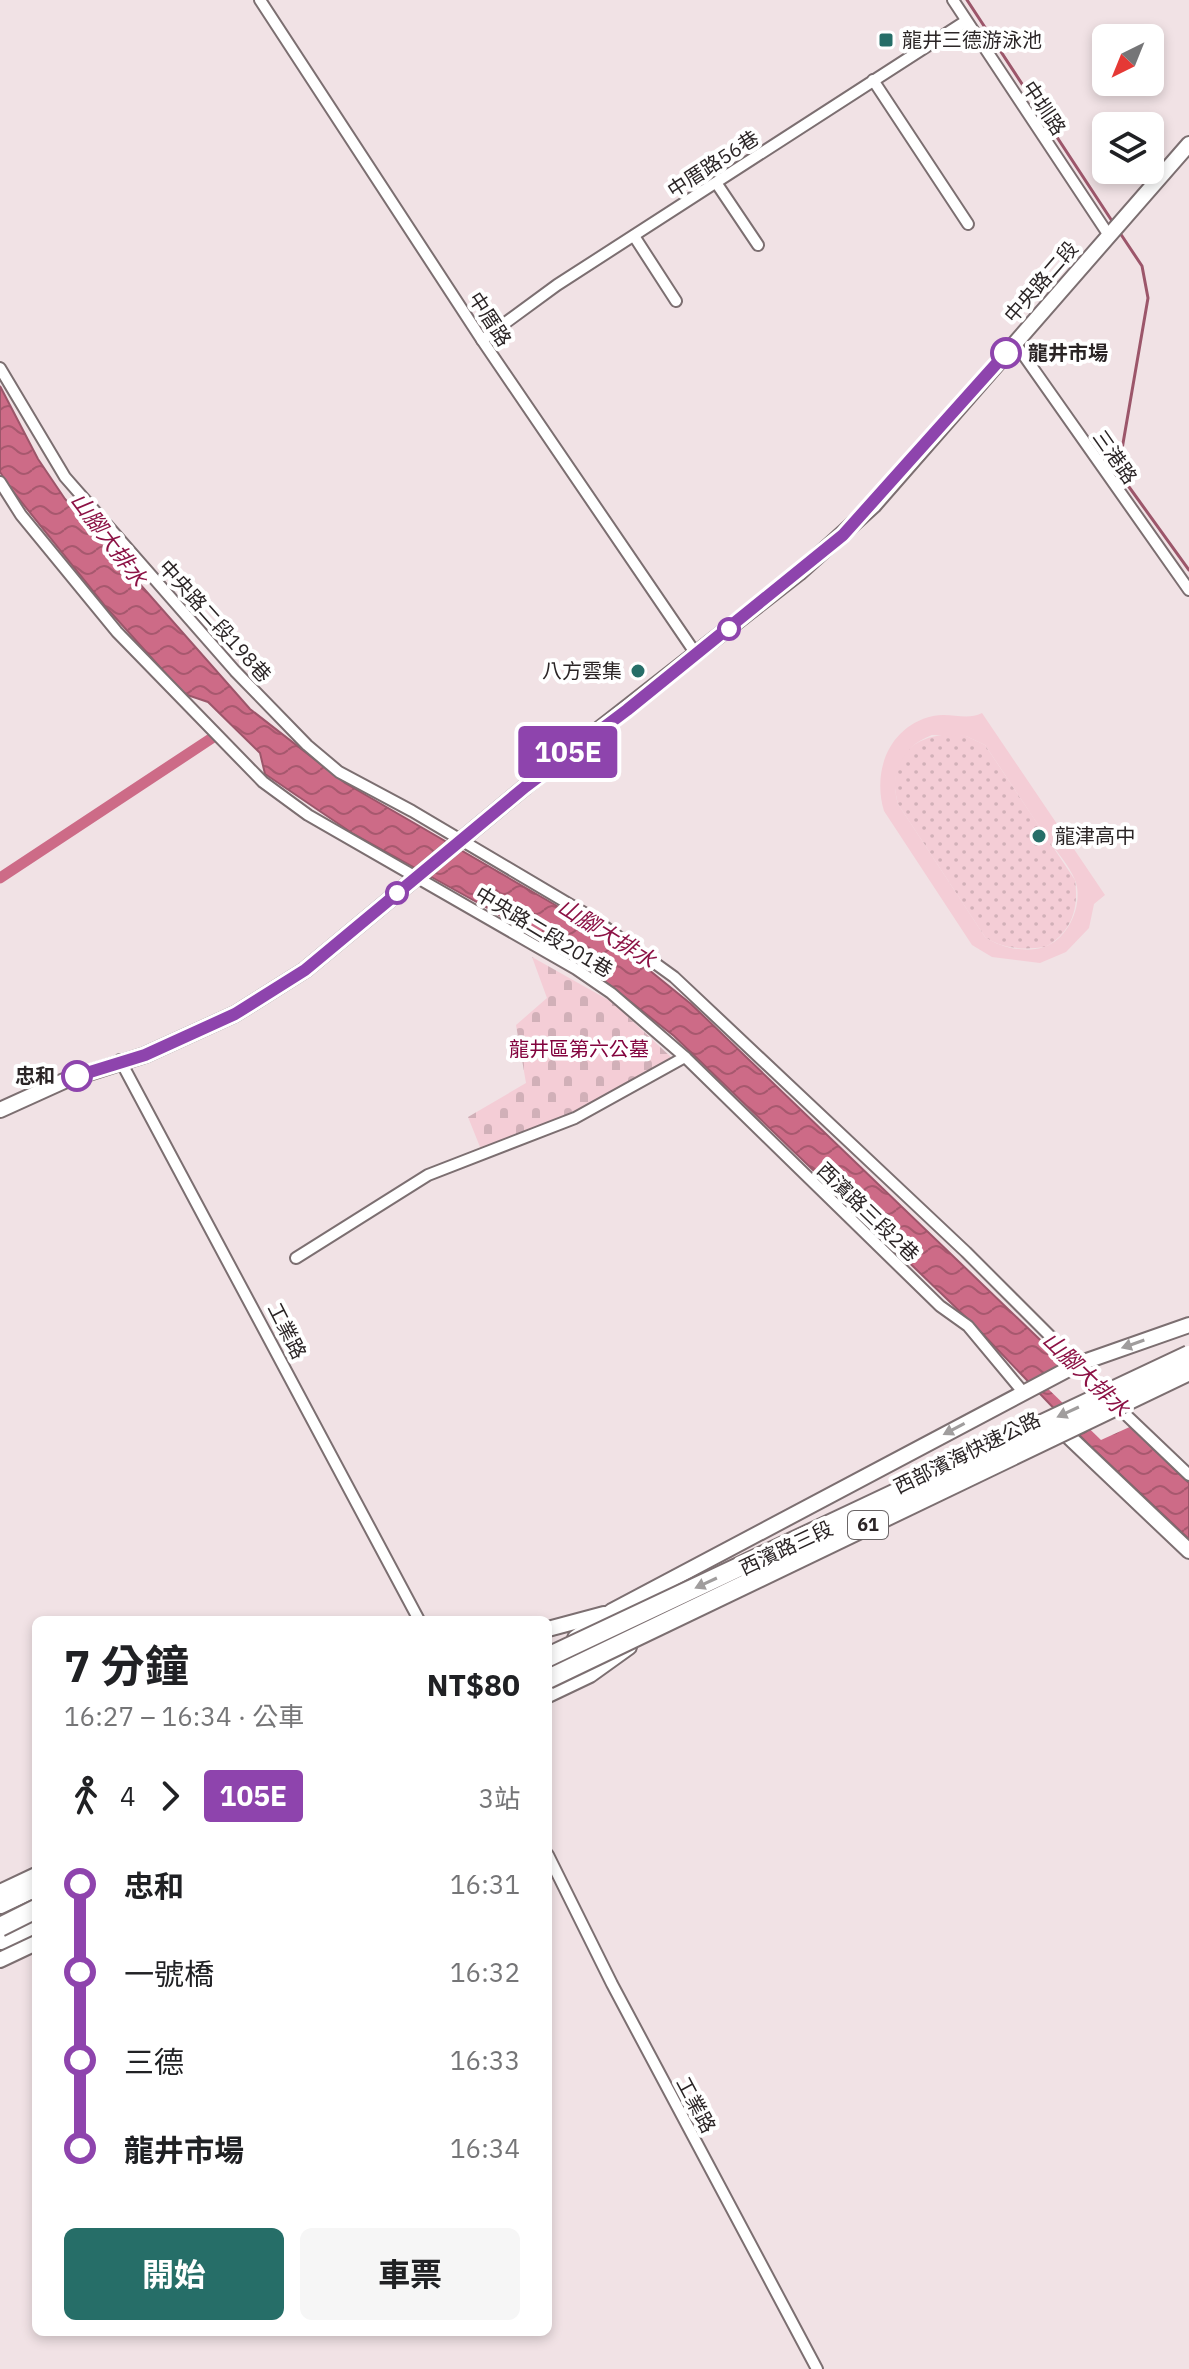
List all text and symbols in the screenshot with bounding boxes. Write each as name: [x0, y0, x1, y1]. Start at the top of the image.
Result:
north arrow: [1092, 24, 1164, 96]
map controls: [1092, 24, 1164, 184]
place label: 龍井三德游泳池: [902, 26, 1042, 53]
marker: 龍井三德游泳池: [877, 31, 895, 49]
street label: 中圳路: [1016, 75, 1072, 140]
button: layers: [1092, 112, 1164, 184]
street label: 中厝路56巷: [662, 124, 764, 203]
street label: 中央路二段: [998, 235, 1084, 328]
street label: 中厝路: [463, 286, 518, 351]
marker: 龍井市場: [991, 338, 1021, 368]
place label: 龍井市場: [1028, 339, 1108, 366]
street label: 三港路: [1087, 424, 1144, 489]
water label: 山腳大排水: [65, 486, 155, 592]
street label: 中央路二段198巷: [153, 554, 278, 688]
unlabelled marker: [718, 618, 740, 640]
place label: 八方雲集: [542, 657, 622, 684]
marker: 八方雲集: [629, 662, 647, 680]
line badge: 105E: [512, 726, 624, 778]
text: 105E: [534, 733, 602, 770]
place label: 龍津高中: [1055, 822, 1135, 849]
marker: 龍津高中: [1030, 827, 1048, 845]
street label: 中央路二段201巷: [470, 880, 618, 983]
unlabelled marker: [386, 882, 408, 904]
water label: 山腳大排水: [553, 891, 662, 975]
park label: 龍井區第六公墓: [509, 1035, 649, 1062]
marker: 忠和: [62, 1061, 92, 1091]
place label: 忠和: [15, 1062, 55, 1089]
street label: 西濱路三段2巷: [811, 1156, 925, 1267]
street label: 工業路: [262, 1298, 313, 1364]
water label: 山腳大排水: [1037, 1325, 1137, 1423]
one-way arrow: [1121, 1338, 1145, 1351]
street label: 西部濱海快速公路: [889, 1405, 1045, 1500]
one-way arrow: [1056, 1405, 1079, 1419]
one-way arrow: [942, 1423, 965, 1436]
road number: 61: [848, 1511, 888, 1539]
street label: 西濱路三段: [735, 1514, 837, 1581]
one-way arrow: [694, 1576, 718, 1590]
text: 7 分鐘: [64, 1637, 189, 1694]
text: NT$80: [427, 1665, 520, 1704]
text: 16:27 – 16:34 · 公車: [64, 1699, 304, 1733]
icon: walk: [64, 1774, 108, 1818]
icon: forward: [148, 1774, 192, 1818]
text: 105E: [220, 1777, 287, 1814]
text: 4: [120, 1779, 136, 1813]
text: 3站: [478, 1781, 520, 1815]
text: 忠和: [124, 1866, 184, 1905]
text: 16:31: [450, 1867, 520, 1901]
text: 一號橋: [124, 1954, 214, 1993]
text: 16:32: [450, 1955, 520, 1989]
text: 三德: [124, 2042, 184, 2081]
text: 16:33: [450, 2043, 520, 2077]
street label: 工業路: [670, 2072, 722, 2138]
text: 龍井市場: [124, 2130, 244, 2169]
text: 16:34: [450, 2131, 520, 2165]
button: 開始: [64, 2228, 284, 2320]
button: 車票: [300, 2228, 520, 2320]

